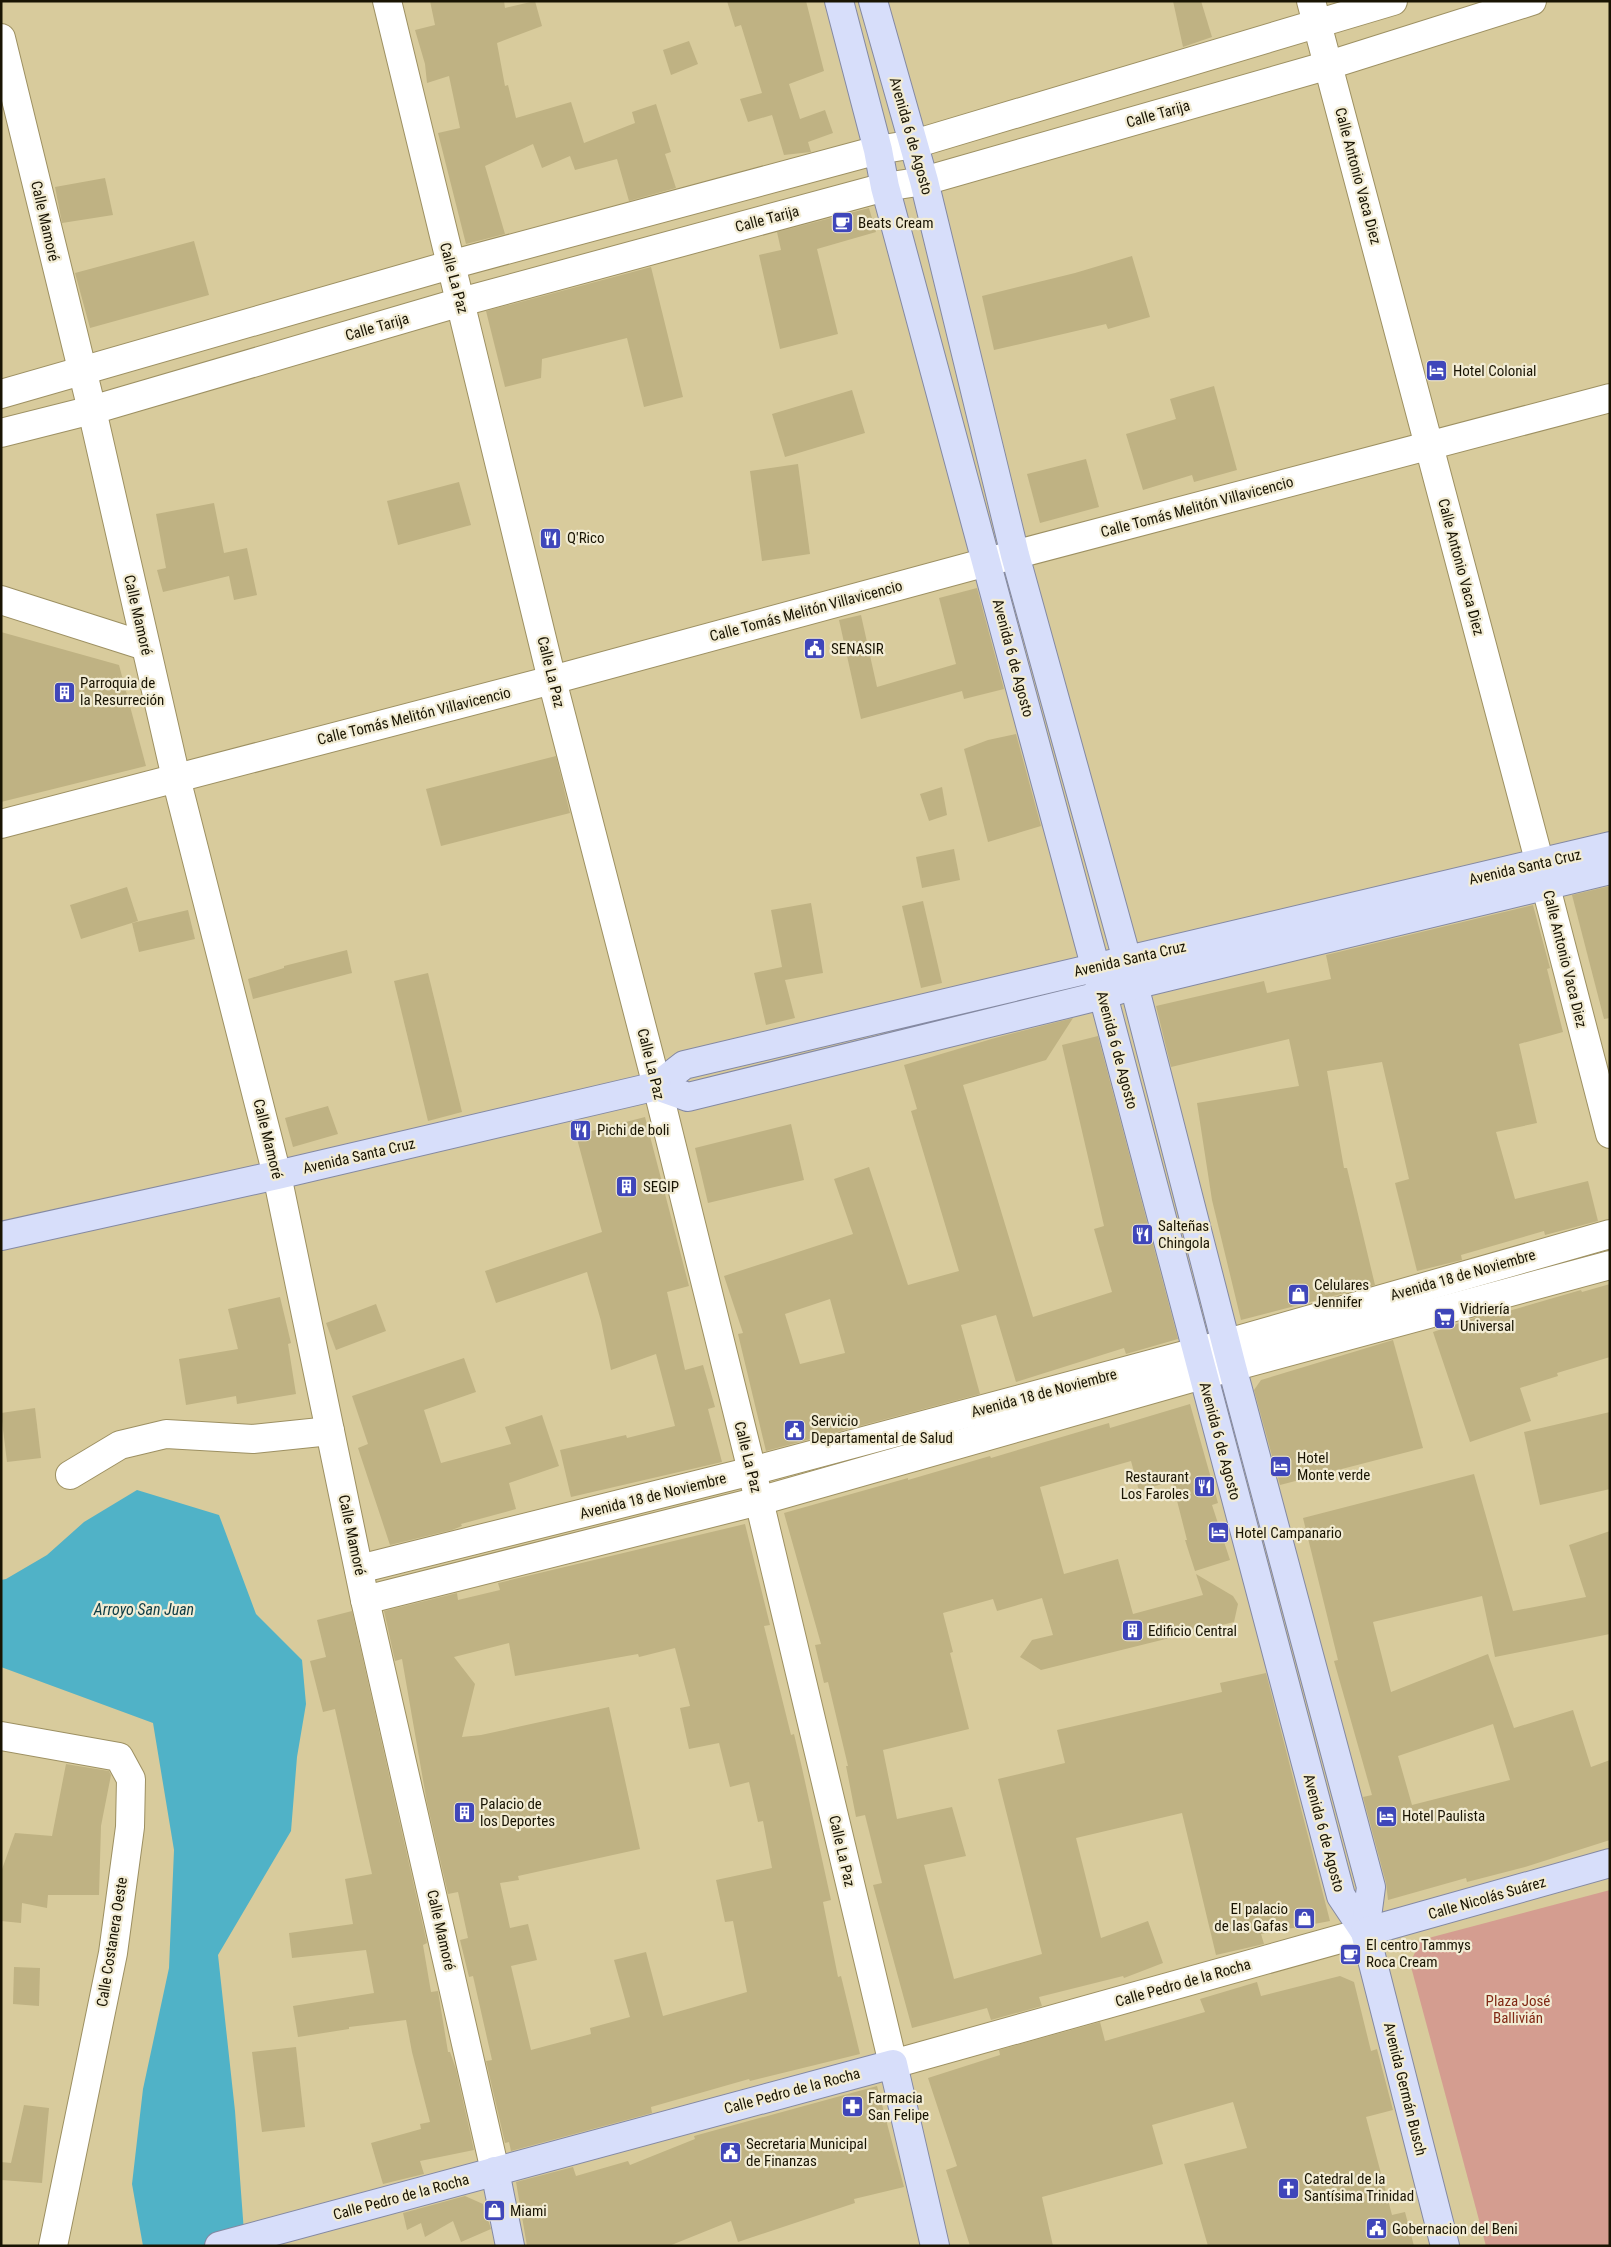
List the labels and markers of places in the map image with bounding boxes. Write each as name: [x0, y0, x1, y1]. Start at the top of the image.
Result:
cafe icon: Beats Cream: [830, 211, 854, 235]
place label: Beats Cream: [858, 214, 934, 232]
hotel icon: Hotel Colonial: [1425, 359, 1449, 383]
place label: Hotel Colonial: [1453, 362, 1537, 380]
restaurant icon: Q'Rico: [539, 526, 563, 550]
place label: Q'Rico: [567, 529, 605, 547]
public building icon: SENASIR: [803, 637, 827, 661]
place label: SENASIR: [831, 640, 884, 658]
place label: Parroquia de la Resurreción: [80, 674, 164, 709]
building icon: Parroquia de la Resurreción: [52, 680, 76, 704]
restaurant icon: Pichi de boli: [569, 1118, 593, 1142]
place label: Pichi de boli: [597, 1121, 670, 1139]
building icon: SEGIP: [615, 1175, 639, 1199]
place label: SEGIP: [643, 1178, 679, 1196]
place label: Salteñas Chingola: [1158, 1217, 1210, 1252]
restaurant icon: Salteñas Chingola: [1130, 1223, 1154, 1247]
place label: Celulares Jennifer: [1314, 1276, 1369, 1311]
shop icon: Celulares Jennifer: [1286, 1282, 1310, 1306]
place label: Vidriería Universal: [1460, 1300, 1515, 1335]
supermarket icon: Vidriería Universal: [1432, 1306, 1456, 1330]
place label: Servicio Departamental de Salud: [811, 1412, 953, 1447]
public building icon: Servicio Departamental de Salud: [783, 1418, 807, 1442]
place label: Hotel Monte verde: [1297, 1449, 1370, 1484]
hotel icon: Hotel Monte verde: [1269, 1455, 1293, 1479]
place label: Restaurant Los Faroles: [1121, 1468, 1189, 1503]
restaurant icon: Restaurant Los Faroles: [1193, 1474, 1217, 1498]
hotel icon: Hotel Campanario: [1207, 1521, 1231, 1545]
place label: Hotel Campanario: [1235, 1524, 1342, 1542]
building icon: Edificio Central: [1120, 1619, 1144, 1643]
place label: Edificio Central: [1148, 1622, 1237, 1640]
place label: Palacio de los Deportes: [480, 1795, 555, 1830]
building icon: Palacio de los Deportes: [452, 1801, 476, 1825]
hotel icon: Hotel Paulista: [1374, 1804, 1398, 1828]
place label: Hotel Paulista: [1402, 1807, 1485, 1825]
place label: El palacio de las Gafas: [1214, 1900, 1288, 1935]
shop icon: El palacio de las Gafas: [1292, 1906, 1316, 1930]
place label: El centro Tammys Roca Cream: [1366, 1936, 1471, 1971]
cafe icon: El centro Tammys Roca Cream: [1338, 1942, 1362, 1966]
place label: Farmacia San Felipe: [868, 2089, 929, 2124]
pharmacy icon: Farmacia San Felipe: [840, 2095, 864, 2119]
place label: Secretaria Municipal de Finanzas: [746, 2135, 867, 2170]
public building icon: Secretaria Municipal de Finanzas: [718, 2141, 742, 2165]
place label: Catedral de la Santísima Trinidad: [1304, 2170, 1414, 2205]
church icon: Catedral de la Santísima Trinidad: [1276, 2176, 1300, 2200]
shop icon: Miami: [482, 2199, 506, 2223]
place label: Miami: [510, 2202, 547, 2220]
public building icon: Gobernacion del Beni: [1364, 2217, 1388, 2241]
place label: Gobernacion del Beni: [1392, 2220, 1518, 2238]

